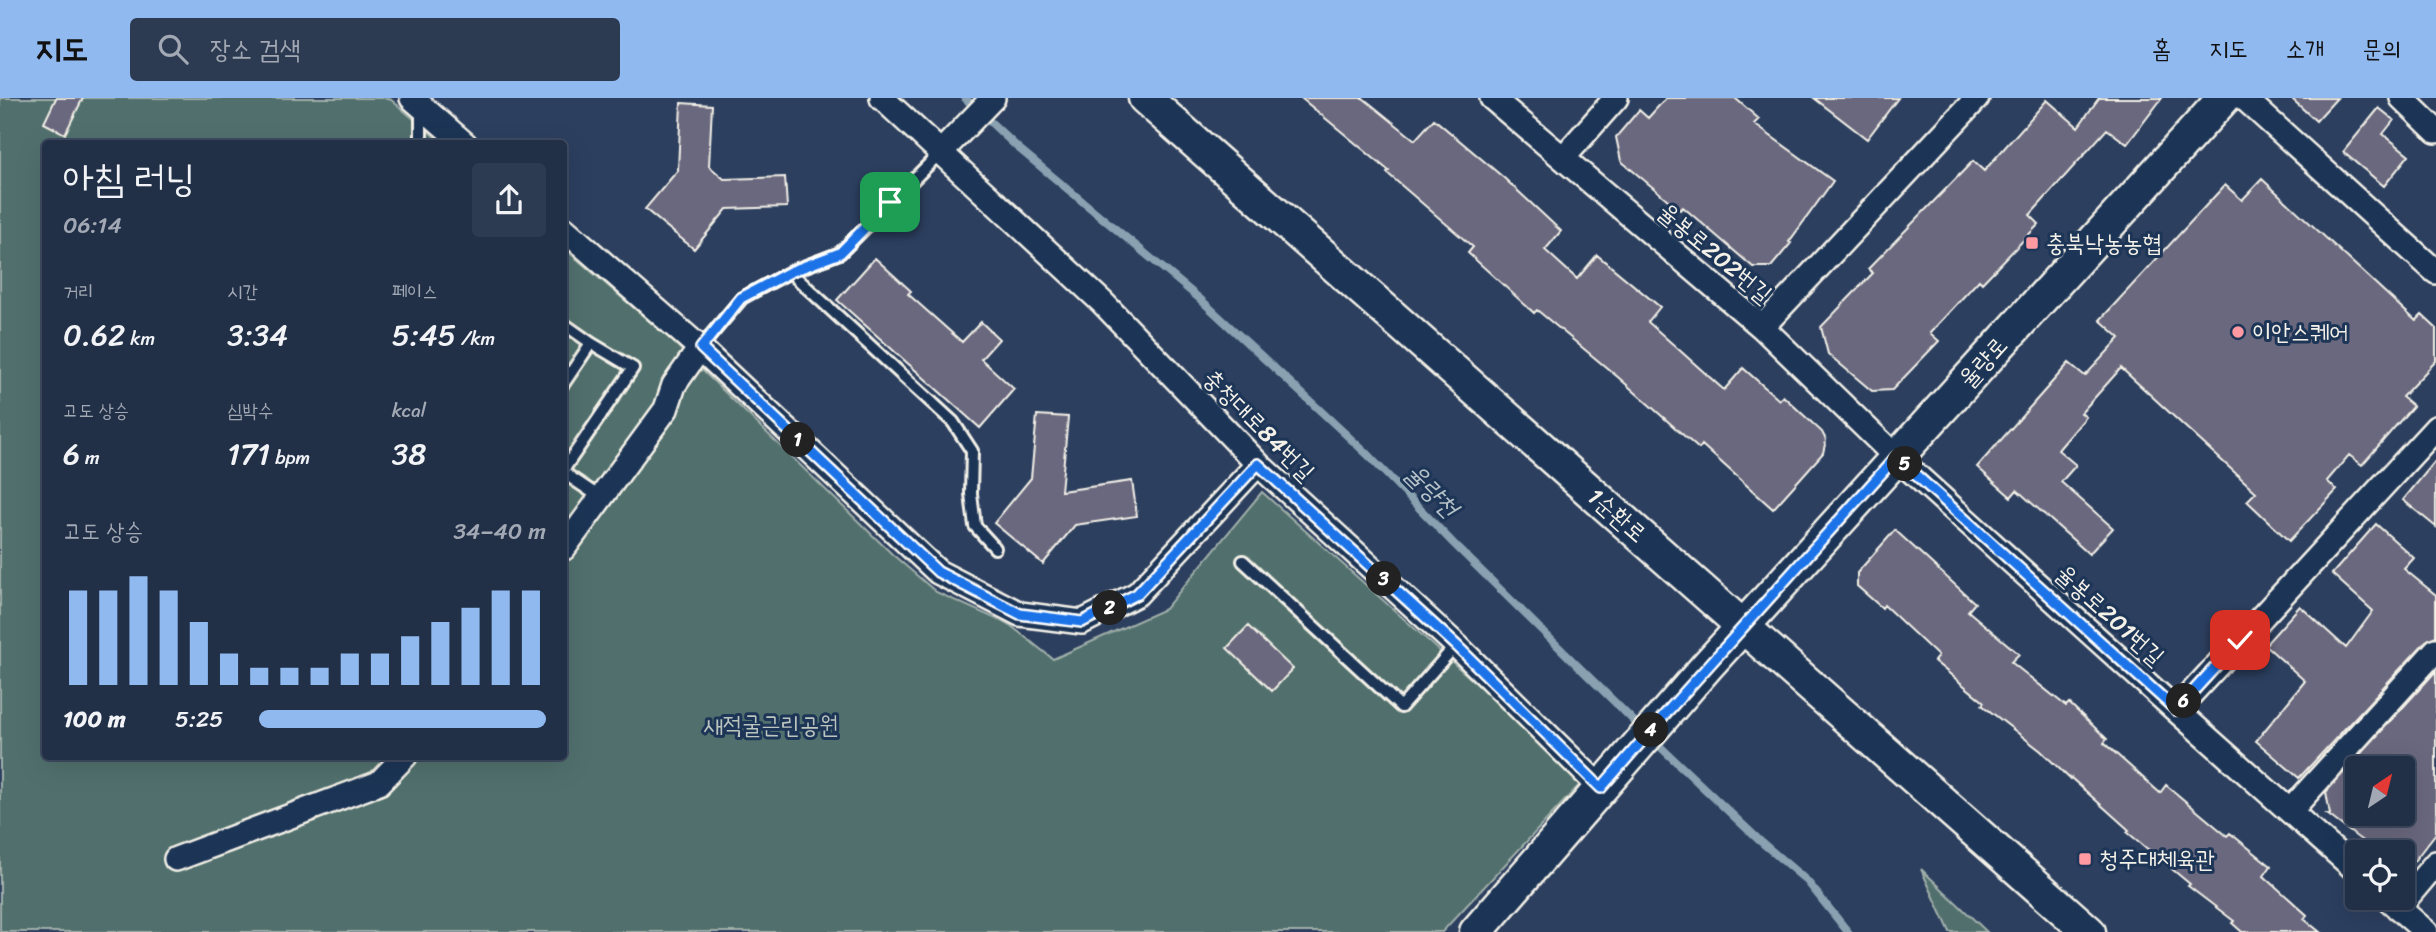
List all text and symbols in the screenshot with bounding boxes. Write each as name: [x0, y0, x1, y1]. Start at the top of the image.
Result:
search box: [130, 18, 620, 81]
text: 지도: [35, 20, 88, 78]
text: 장소 검색: [210, 26, 301, 72]
text: 홈: [2152, 28, 2171, 70]
text: 지도: [2209, 28, 2248, 70]
text: 소개: [2286, 28, 2324, 70]
text: 문의: [2362, 28, 2401, 70]
icon: search: [154, 30, 192, 68]
text: 아침 러닝: [63, 145, 195, 212]
button: share: [472, 163, 546, 237]
pin: [860, 172, 920, 232]
icon: arrive: [871, 183, 909, 221]
street label: 율봉로202번길: [1648, 192, 1782, 314]
text: 06:14: [63, 205, 122, 246]
place label: 충북낙농농협: [2046, 222, 2162, 264]
marker: 충북낙농농협: [2024, 235, 2040, 251]
text: 거리: [63, 275, 94, 308]
text: 시간: [227, 275, 258, 308]
text: 페이스: [392, 275, 438, 308]
text: 0.62: [63, 308, 125, 362]
text: 3:34: [227, 308, 288, 362]
text: 5:45: [392, 308, 456, 362]
place label: 이안스퀘어: [2252, 311, 2349, 353]
text: km: [125, 322, 155, 355]
text: /km: [456, 322, 495, 355]
marker: 이안스퀘어: [2230, 324, 2246, 340]
street label: 율량로: [1948, 326, 2018, 398]
street label: 충청대로84번길: [1193, 359, 1325, 491]
text: 고도 상승: [63, 394, 129, 427]
text: 심박수: [227, 394, 273, 427]
text: kcal: [392, 394, 426, 427]
pin: 1: [780, 422, 816, 458]
text: 1: [793, 423, 802, 456]
text: 6: [63, 427, 80, 481]
text: 171: [227, 427, 270, 481]
text: 38: [392, 427, 426, 481]
text: m: [80, 441, 100, 474]
text: bpm: [270, 441, 310, 474]
pin: 5: [1888, 446, 1923, 482]
text: 5: [1899, 447, 1910, 480]
water label: 율량천: [1394, 452, 1473, 531]
street label: 1순환로: [1577, 477, 1657, 553]
text: 고도 상승: [63, 511, 143, 552]
text: 34–40 m: [453, 511, 546, 552]
street label: 율봉로201번길: [2045, 554, 2175, 676]
pin: 3: [1366, 561, 1402, 596]
text: 3: [1378, 562, 1389, 595]
pin: 2: [1092, 590, 1128, 626]
text: 2: [1104, 591, 1115, 624]
pin: [2210, 610, 2270, 670]
icon: check: [2221, 621, 2259, 659]
pin: 6: [2166, 684, 2202, 718]
text: 6: [2178, 684, 2189, 717]
text: 100 m: [63, 699, 126, 740]
text: 5:25: [175, 699, 223, 740]
park label: 새적굴근린공원: [703, 704, 839, 746]
pin: 4: [1634, 712, 1668, 748]
text: 4: [1645, 713, 1656, 746]
north arrow: [2345, 756, 2415, 826]
map controls: [2345, 756, 2415, 910]
place label: 청주대체육관: [2099, 838, 2215, 880]
button: locate: [2345, 840, 2415, 910]
marker: 청주대체육관: [2077, 851, 2093, 867]

